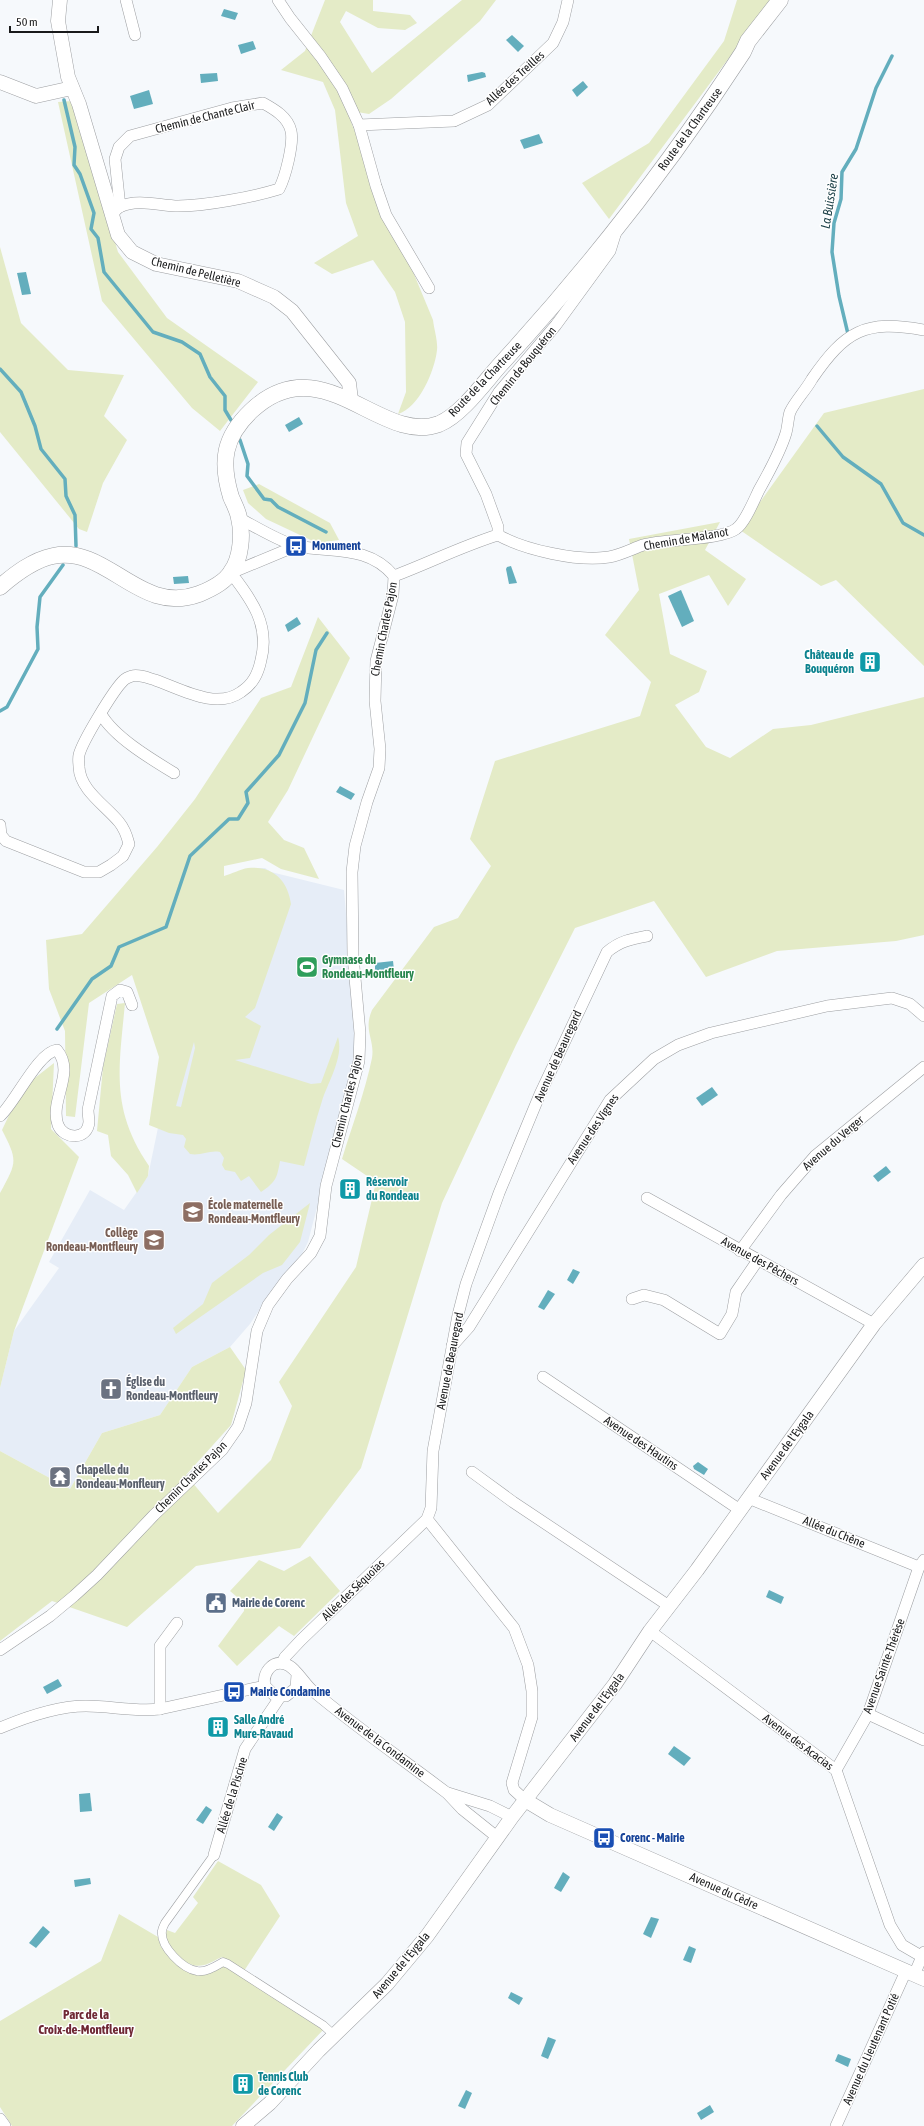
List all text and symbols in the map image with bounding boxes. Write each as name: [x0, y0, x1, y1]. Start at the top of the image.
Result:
scale bar: [10, 8, 98, 34]
text: 50 m: [16, 15, 38, 29]
street label: Allée des Treilles: [483, 48, 547, 108]
street label: Route de la Chartreuse: [655, 85, 725, 173]
street label: Chemin de Chante Clair: [154, 98, 257, 136]
water label: La Buissière: [818, 172, 841, 230]
street label: Chemin de Pelletière: [150, 254, 242, 290]
street label: Chemin de Bouquéron: [487, 324, 559, 408]
street label: Route de la Chartreuse: [446, 338, 524, 420]
street label: Chemin de Malanot: [643, 525, 730, 553]
bus stop icon: Monument: [283, 533, 309, 559]
place label: Monument: [312, 539, 361, 553]
street label: Chemin Charles Pajon: [368, 581, 400, 677]
place label: Château de Bouquéron: [804, 648, 855, 676]
building icon: Château de Bouquéron: [857, 649, 883, 675]
place label: Gymnase du Rondeau-Montfleury: [322, 953, 414, 981]
sports icon: Gymnase du Rondeau-Montfleury: [294, 954, 320, 980]
street label: Avenue de Beauregard: [531, 1008, 585, 1104]
street label: Chemin Charles Pajon: [329, 1053, 365, 1149]
street label: Avenue des Vignes: [564, 1091, 622, 1167]
street label: Avenue du Verger: [800, 1112, 867, 1173]
place label: Réservoir du Rondeau: [366, 1175, 419, 1203]
building icon: Réservoir du Rondeau: [337, 1176, 363, 1202]
place label: École maternelle Rondeau-Montfleury: [208, 1197, 300, 1226]
school or university icon: École maternelle Rondeau-Montfleury: [180, 1199, 206, 1225]
place label: Collège Rondeau-Montfleury: [46, 1226, 139, 1254]
school or university icon: Collège Rondeau-Montfleury: [141, 1227, 167, 1253]
street label: Avenue des Pêchers: [719, 1234, 801, 1288]
street label: Avenue de Beauregard: [434, 1311, 466, 1411]
place label: Église du Rondeau-Montfleury: [126, 1374, 218, 1403]
church icon: Église du Rondeau-Montfleury: [98, 1376, 124, 1402]
street label: Avenue de l'Eygala: [757, 1408, 817, 1482]
street label: Avenue des Hautins: [601, 1413, 681, 1473]
street label: Chemin Charles Pajon: [152, 1438, 230, 1516]
place label: Chapelle du Rondeau-Monfleury: [76, 1463, 165, 1491]
temple icon: Chapelle du Rondeau-Monfleury: [47, 1464, 73, 1490]
street label: Allée du Chêne: [801, 1513, 867, 1551]
street label: Allée des Séquoïas: [319, 1557, 387, 1623]
public building icon: Mairie de Corenc: [203, 1590, 229, 1616]
place label: Mairie de Corenc: [232, 1596, 305, 1610]
street label: Avenue Sainte-Thérèse: [860, 1617, 908, 1715]
street label: Avenue de l'Eygala: [567, 1670, 627, 1744]
bus stop icon: Mairie Condamine: [221, 1679, 247, 1705]
place label: Mairie Condamine: [250, 1685, 331, 1699]
street label: Avenue de la Condamine: [332, 1704, 428, 1780]
street label: Avenue des Acacias: [760, 1711, 836, 1773]
place label: Salle André Mure-Ravaud: [234, 1713, 294, 1741]
building icon: Salle André Mure-Ravaud: [205, 1714, 231, 1740]
street label: Allée de la Piscine: [214, 1755, 250, 1835]
bus stop icon: Corenc - Mairie: [591, 1825, 617, 1851]
place label: Corenc - Mairie: [620, 1831, 685, 1845]
street label: Avenue du Cèdre: [688, 1870, 760, 1912]
street label: Avenue de l'Eygala: [369, 1929, 433, 2001]
street label: Avenue du Lieutenant Potié: [840, 1991, 902, 2107]
district label: Parc de la Croix-de-Montfleury: [38, 2007, 135, 2037]
place label: Tennis Club de Corenc: [258, 2070, 309, 2098]
building icon: Tennis Club de Corenc: [230, 2071, 256, 2097]

